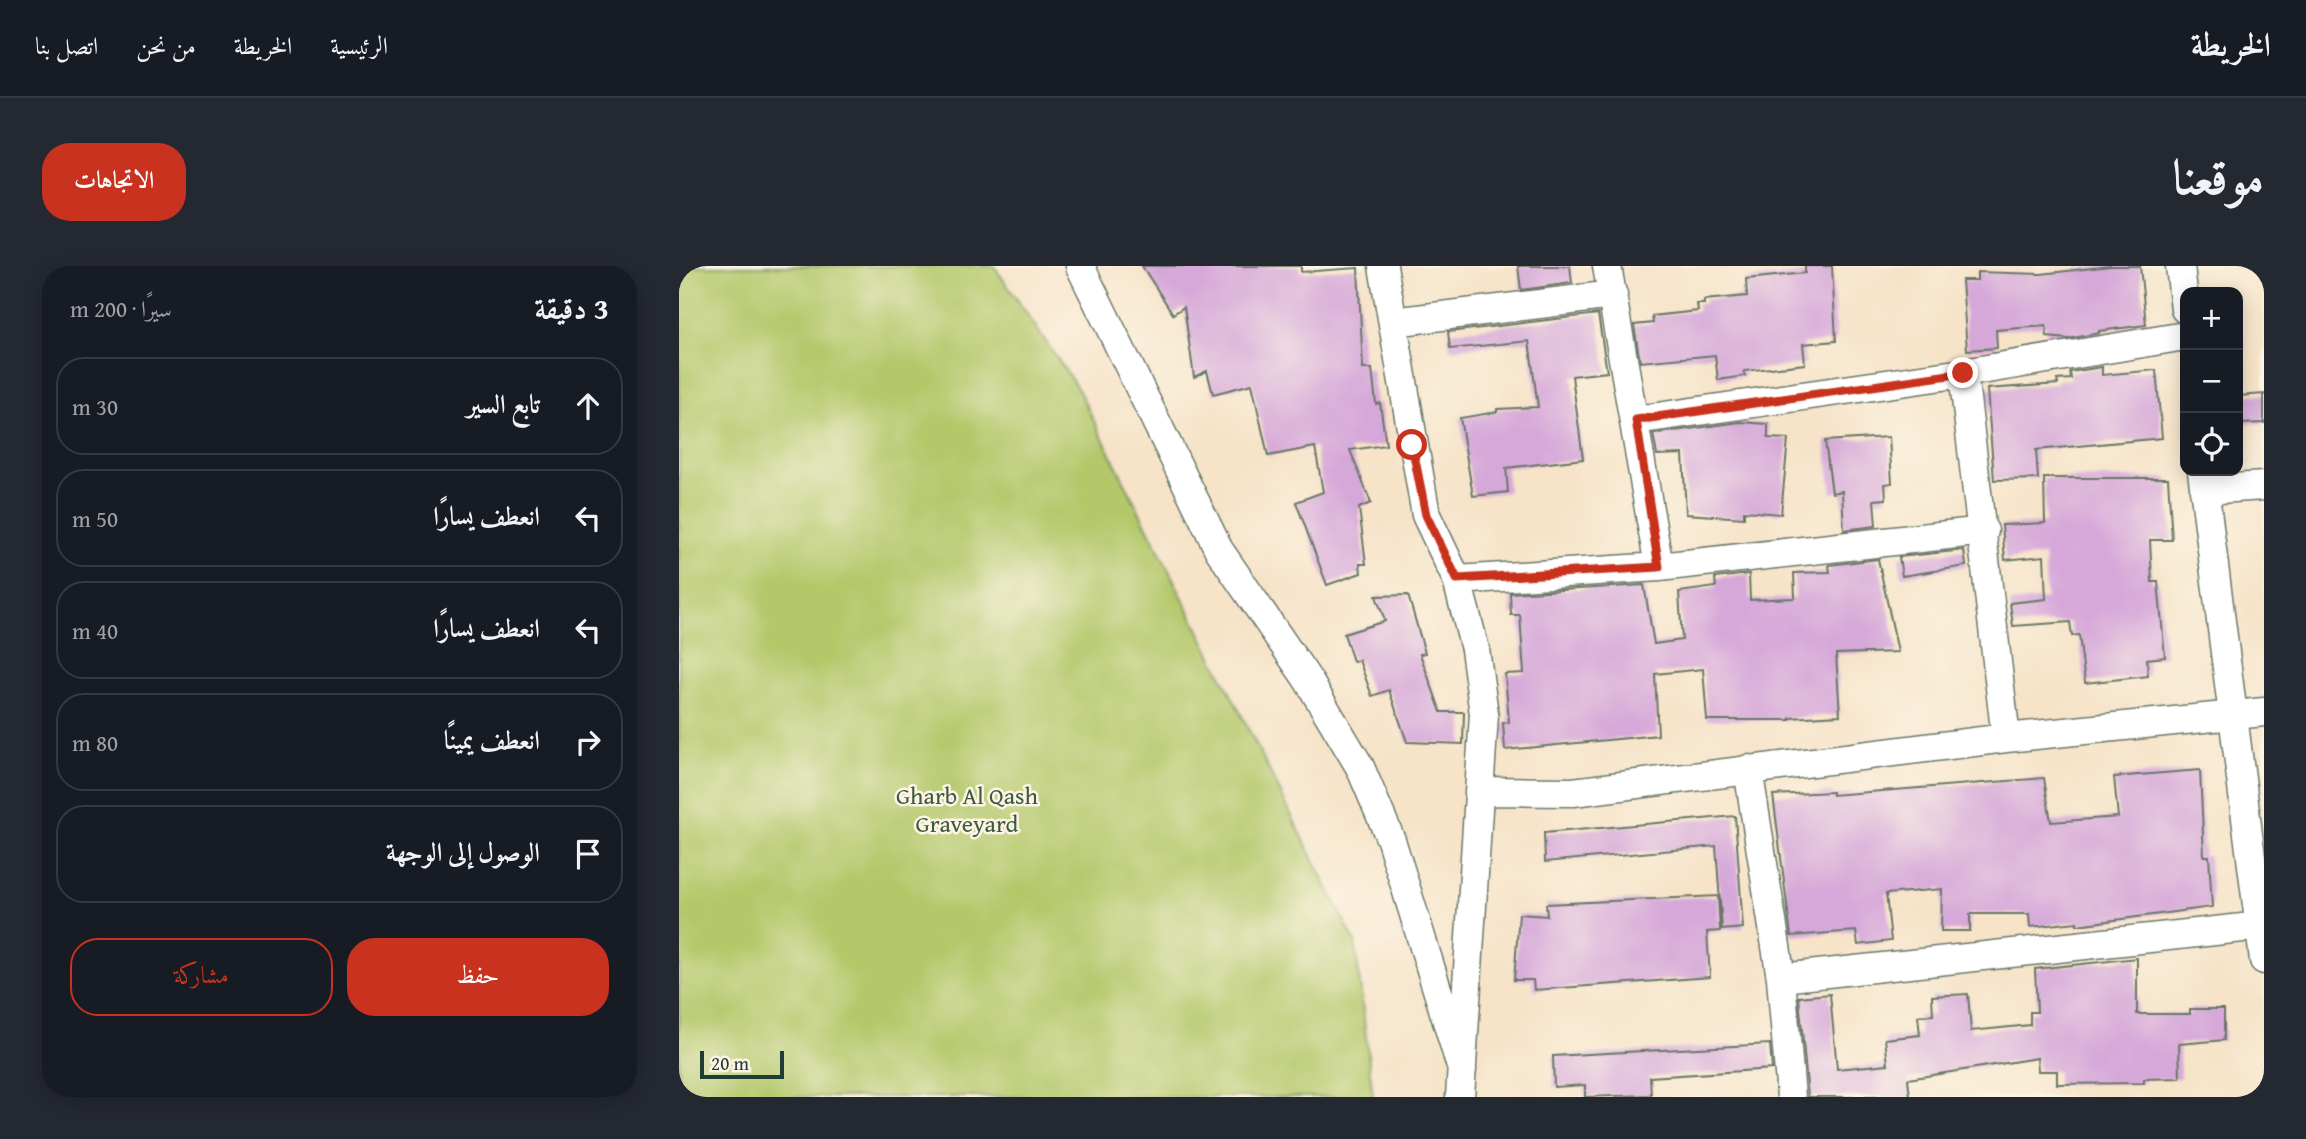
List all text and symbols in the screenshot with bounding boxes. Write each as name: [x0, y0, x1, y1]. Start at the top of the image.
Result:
text: الخريطة: [2191, 20, 2271, 68]
text: اتصل بنا: [35, 28, 98, 63]
text: من نحن: [136, 28, 196, 63]
text: الخريطة: [234, 28, 292, 63]
text: الرئيسية: [330, 28, 388, 63]
text: موقعنا: [2172, 140, 2264, 212]
button: الاتجاهات: [42, 143, 186, 221]
text: 3 دقيقة: [534, 286, 609, 330]
map controls: [2180, 287, 2243, 476]
button: +: [2180, 287, 2243, 350]
text: سيرًا · 200 m: [70, 292, 172, 325]
button: −: [2180, 350, 2243, 413]
route end: [1947, 357, 1978, 388]
text: تابع السير: [466, 384, 540, 423]
icon: ahead: [569, 387, 607, 425]
text: 30 m: [72, 390, 118, 423]
button: locate: [2180, 413, 2243, 476]
route start: [1396, 429, 1427, 460]
text: انعطف يسارًا: [433, 496, 540, 535]
icon: left: [569, 499, 607, 537]
text: 50 m: [72, 502, 118, 535]
text: انعطف يسارًا: [433, 608, 540, 647]
icon: left: [569, 611, 607, 649]
text: 40 m: [72, 614, 118, 647]
text: انعطف يمينًا: [444, 720, 540, 759]
icon: right: [569, 723, 607, 761]
text: 80 m: [72, 726, 118, 759]
park label: Gharb Al Qash Graveyard: [896, 778, 1039, 841]
text: الوصول إلى الوجهة: [386, 832, 540, 871]
icon: arrive: [569, 835, 607, 873]
button: مشاركة: [70, 938, 333, 1016]
button: حفظ: [347, 938, 609, 1016]
scale bar: [700, 1048, 784, 1080]
text: 20 m: [711, 1049, 749, 1077]

